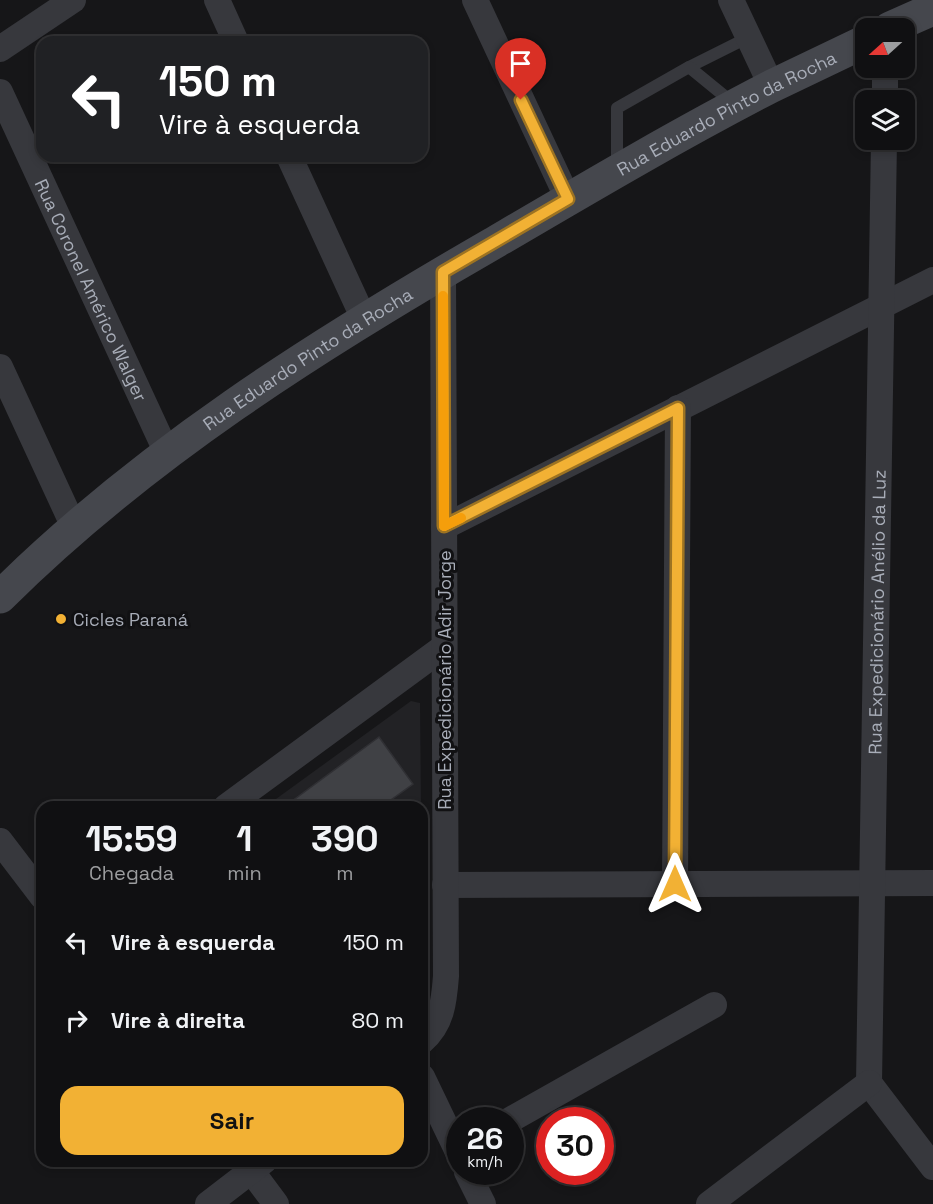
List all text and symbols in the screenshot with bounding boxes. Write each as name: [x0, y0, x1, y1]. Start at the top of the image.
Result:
north arrow: [855, 18, 915, 78]
map controls: [855, 18, 915, 150]
pin: [495, 38, 546, 100]
street label: Rua Eduardo Pinto da Rocha: [612, 45, 840, 180]
icon: arrive: [504, 47, 537, 80]
text: 150 m: [159, 55, 277, 108]
icon: left: [60, 60, 138, 138]
button: layers: [855, 90, 915, 150]
text: Vire à esquerda: [159, 107, 360, 142]
street label: Rua Coronel Américo Walger: [30, 175, 153, 405]
street label: Rua Eduardo Pinto da Rocha: [198, 282, 416, 435]
street label: Rua Expedicionário Anélio da Luz: [863, 469, 890, 755]
street label: Rua Expedicionário Adir Jorge: [433, 550, 456, 810]
place label: Cicles Paraná: [73, 608, 188, 631]
marker: Cicles Paraná: [54, 612, 68, 626]
text: 15:59: [85, 816, 178, 862]
text: 1: [236, 816, 253, 862]
text: 390: [311, 816, 379, 862]
position arrow: [643, 852, 707, 916]
text: Chegada: [89, 860, 174, 886]
text: min: [227, 860, 262, 886]
text: m: [336, 860, 353, 886]
icon: left: [60, 926, 93, 959]
text: Vire à esquerda: [111, 928, 275, 956]
text: 150 m: [343, 928, 404, 956]
icon: right: [60, 1004, 93, 1037]
text: Vire à direita: [111, 1006, 245, 1034]
text: 80 m: [352, 1006, 404, 1034]
button: Sair: [60, 1086, 404, 1155]
speed limit sign: 30: [536, 1107, 614, 1185]
text: 26: [467, 1119, 503, 1158]
text: km/h: [467, 1152, 503, 1171]

